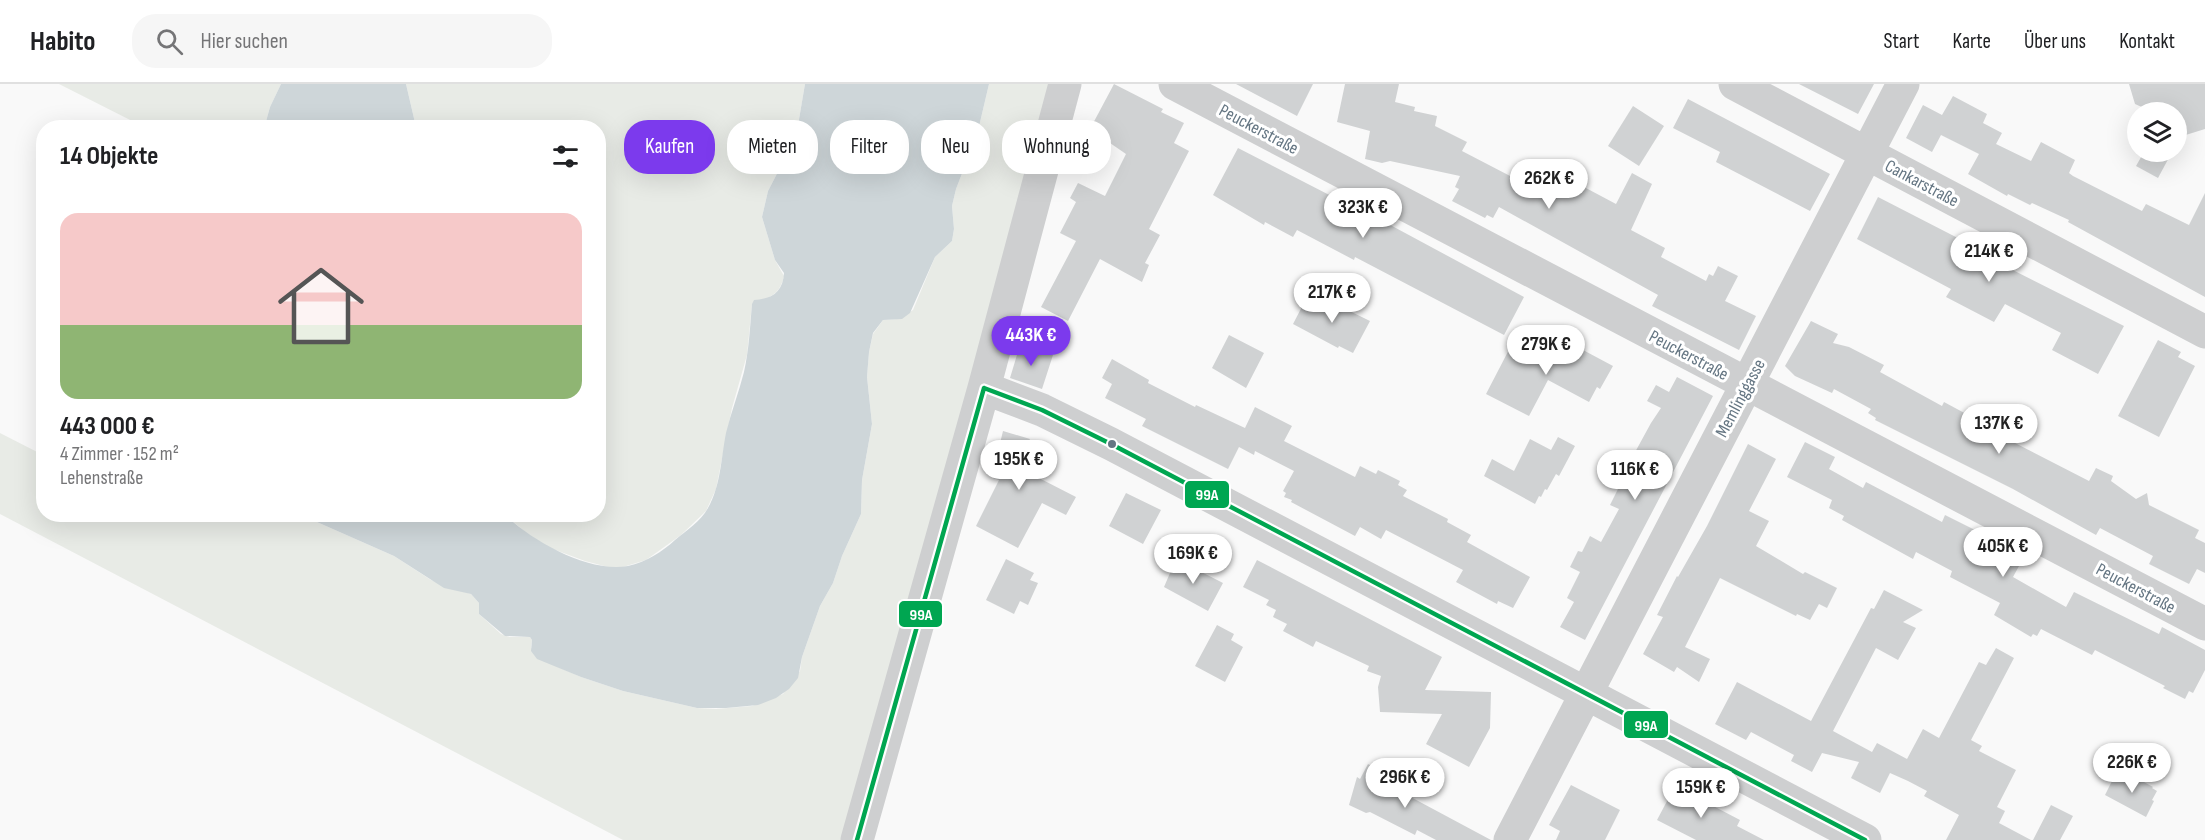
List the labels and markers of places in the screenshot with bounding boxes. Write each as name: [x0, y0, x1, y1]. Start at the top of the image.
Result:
pin: 262K €: [1500, 159, 1598, 210]
pin: 323K €: [1314, 188, 1412, 239]
pin: 214K €: [1940, 232, 2038, 283]
pin: 217K €: [1283, 273, 1381, 324]
pin: 443K €: [982, 316, 1080, 367]
pin: 279K €: [1497, 325, 1595, 376]
pin: 137K €: [1950, 404, 2048, 455]
unlabelled marker: [1106, 438, 1118, 450]
pin: 195K €: [970, 440, 1068, 491]
pin: 116K €: [1586, 450, 1684, 501]
pin: 405K €: [1954, 527, 2052, 578]
pin: 169K €: [1144, 534, 1242, 585]
pin: 226K €: [2083, 743, 2181, 794]
pin: 296K €: [1356, 758, 1454, 809]
pin: 159K €: [1652, 768, 1750, 819]

